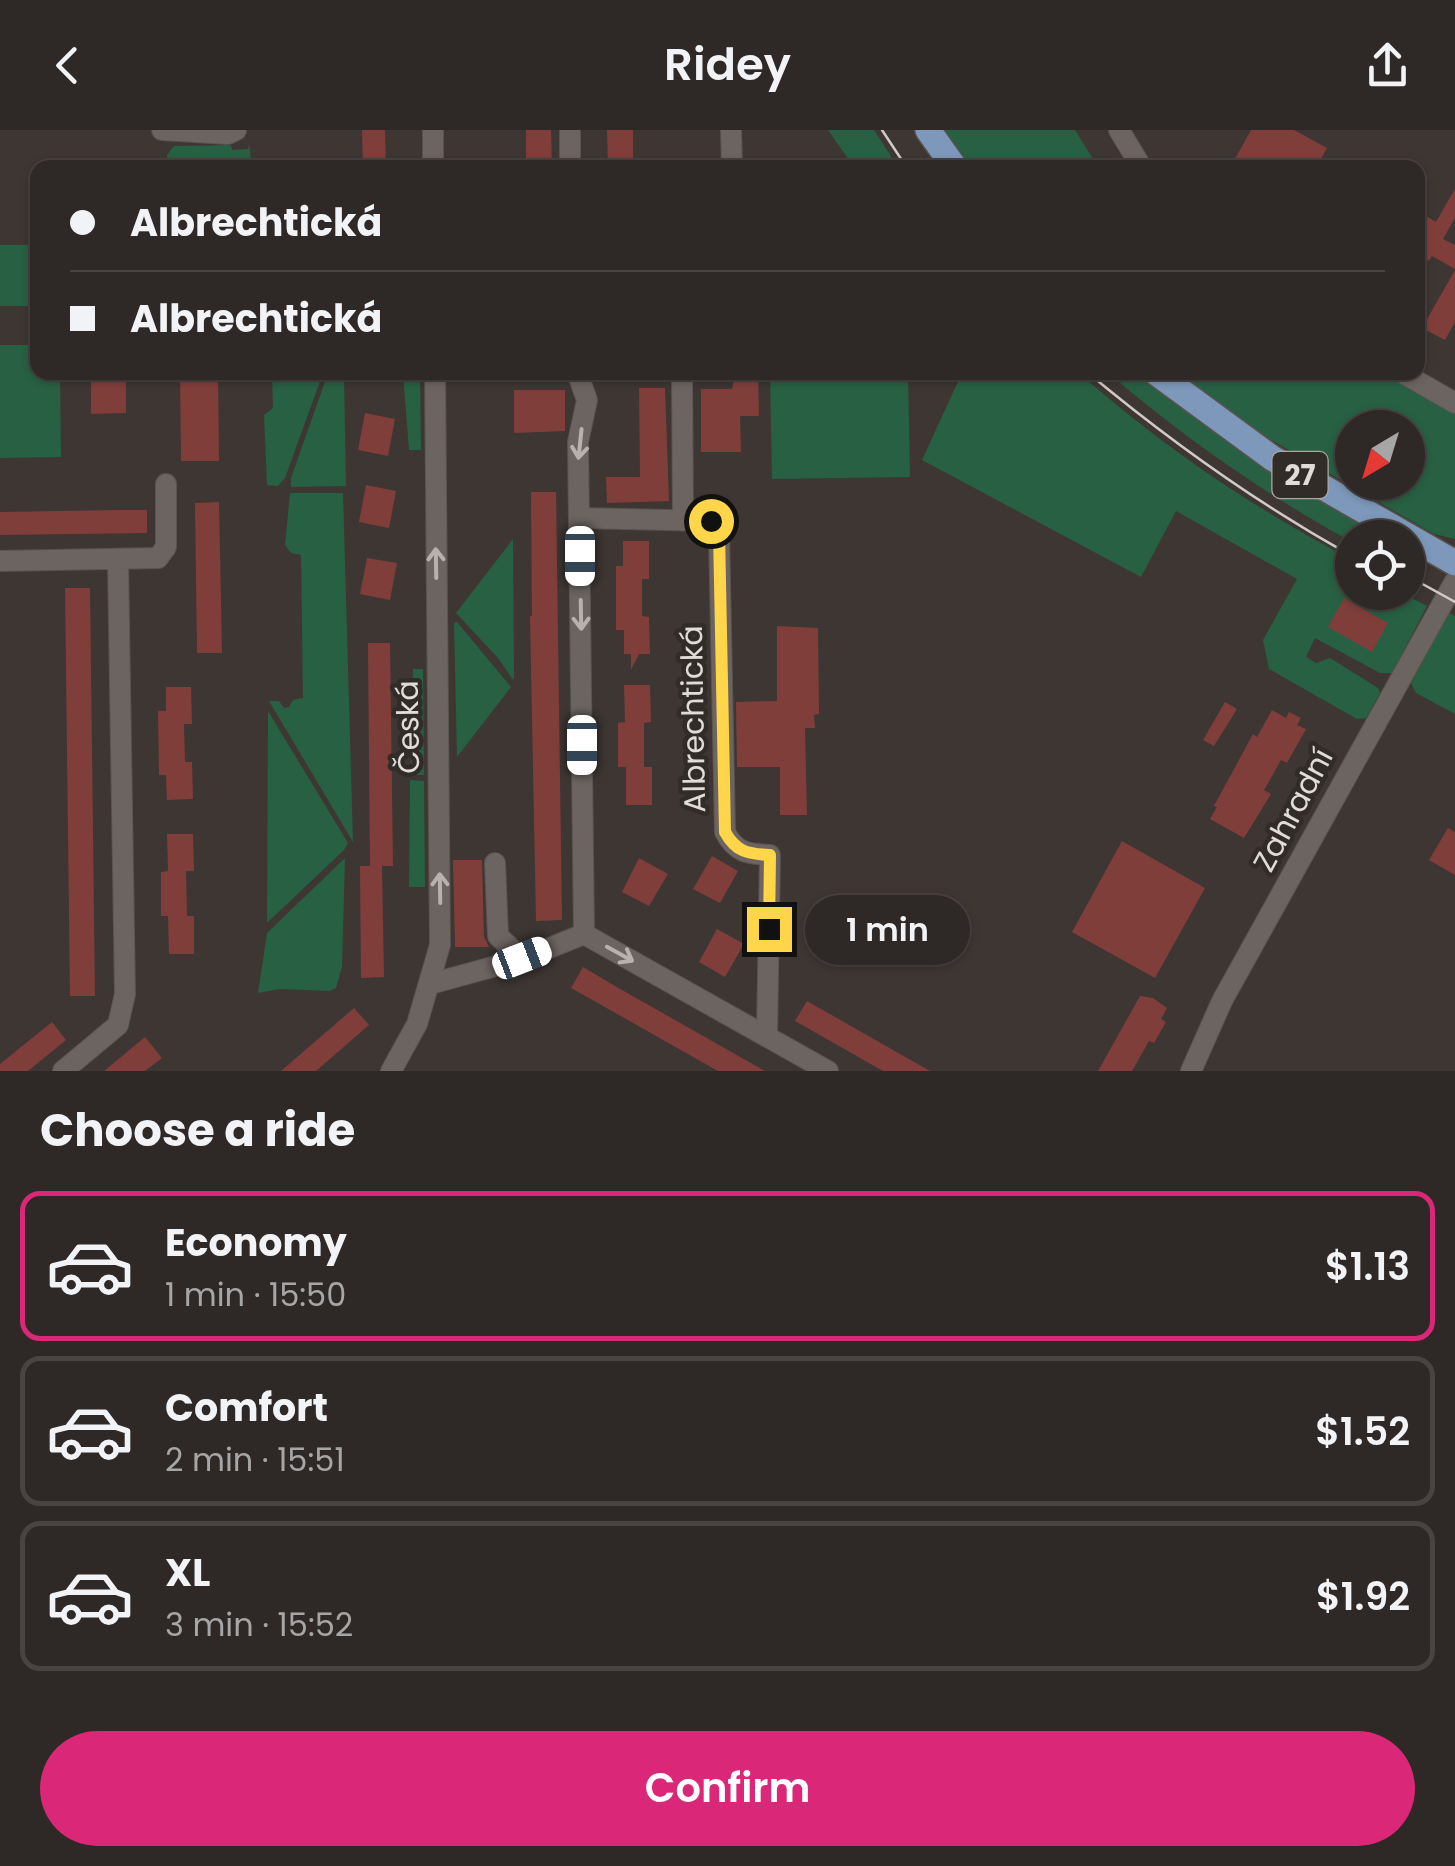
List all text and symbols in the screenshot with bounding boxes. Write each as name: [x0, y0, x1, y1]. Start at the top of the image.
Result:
text: Ridey: [664, 33, 791, 96]
icon: back: [40, 38, 95, 93]
icon: share: [1360, 38, 1415, 93]
text: Albrechtická: [130, 196, 382, 249]
text: Albrechtická: [130, 292, 382, 345]
north arrow: [1335, 410, 1425, 500]
map controls: [1335, 410, 1425, 610]
one-way arrow: [570, 427, 589, 460]
road number: 27: [1272, 452, 1328, 498]
route start: [689, 499, 734, 544]
button: locate: [1335, 520, 1425, 610]
car: [565, 526, 595, 586]
one-way arrow: [426, 548, 446, 580]
one-way arrow: [572, 598, 590, 631]
street label: Albrechtická: [670, 625, 716, 813]
street label: Česká: [386, 680, 430, 774]
car: [567, 715, 597, 775]
street label: Zahradní: [1243, 741, 1343, 879]
one-way arrow: [430, 873, 450, 906]
callout: 1 min: [804, 894, 969, 964]
route end: [747, 907, 792, 952]
text: 1 min: [846, 907, 929, 952]
car: [489, 933, 555, 983]
one-way arrow: [604, 945, 634, 964]
text: Choose a ride: [40, 1099, 355, 1162]
text: Economy: [165, 1216, 347, 1269]
icon: car: [45, 1221, 135, 1311]
text: $1.13: [1325, 1240, 1410, 1293]
text: 1 min · 15:50: [165, 1272, 346, 1317]
text: Comfort: [165, 1381, 328, 1434]
icon: car: [45, 1386, 135, 1476]
text: $1.52: [1315, 1405, 1410, 1458]
text: 2 min · 15:51: [165, 1437, 345, 1482]
text: XL: [165, 1546, 210, 1599]
icon: car: [45, 1551, 135, 1641]
text: $1.92: [1316, 1570, 1410, 1623]
text: 3 min · 15:52: [165, 1602, 353, 1647]
button: Confirm: [40, 1731, 1415, 1846]

